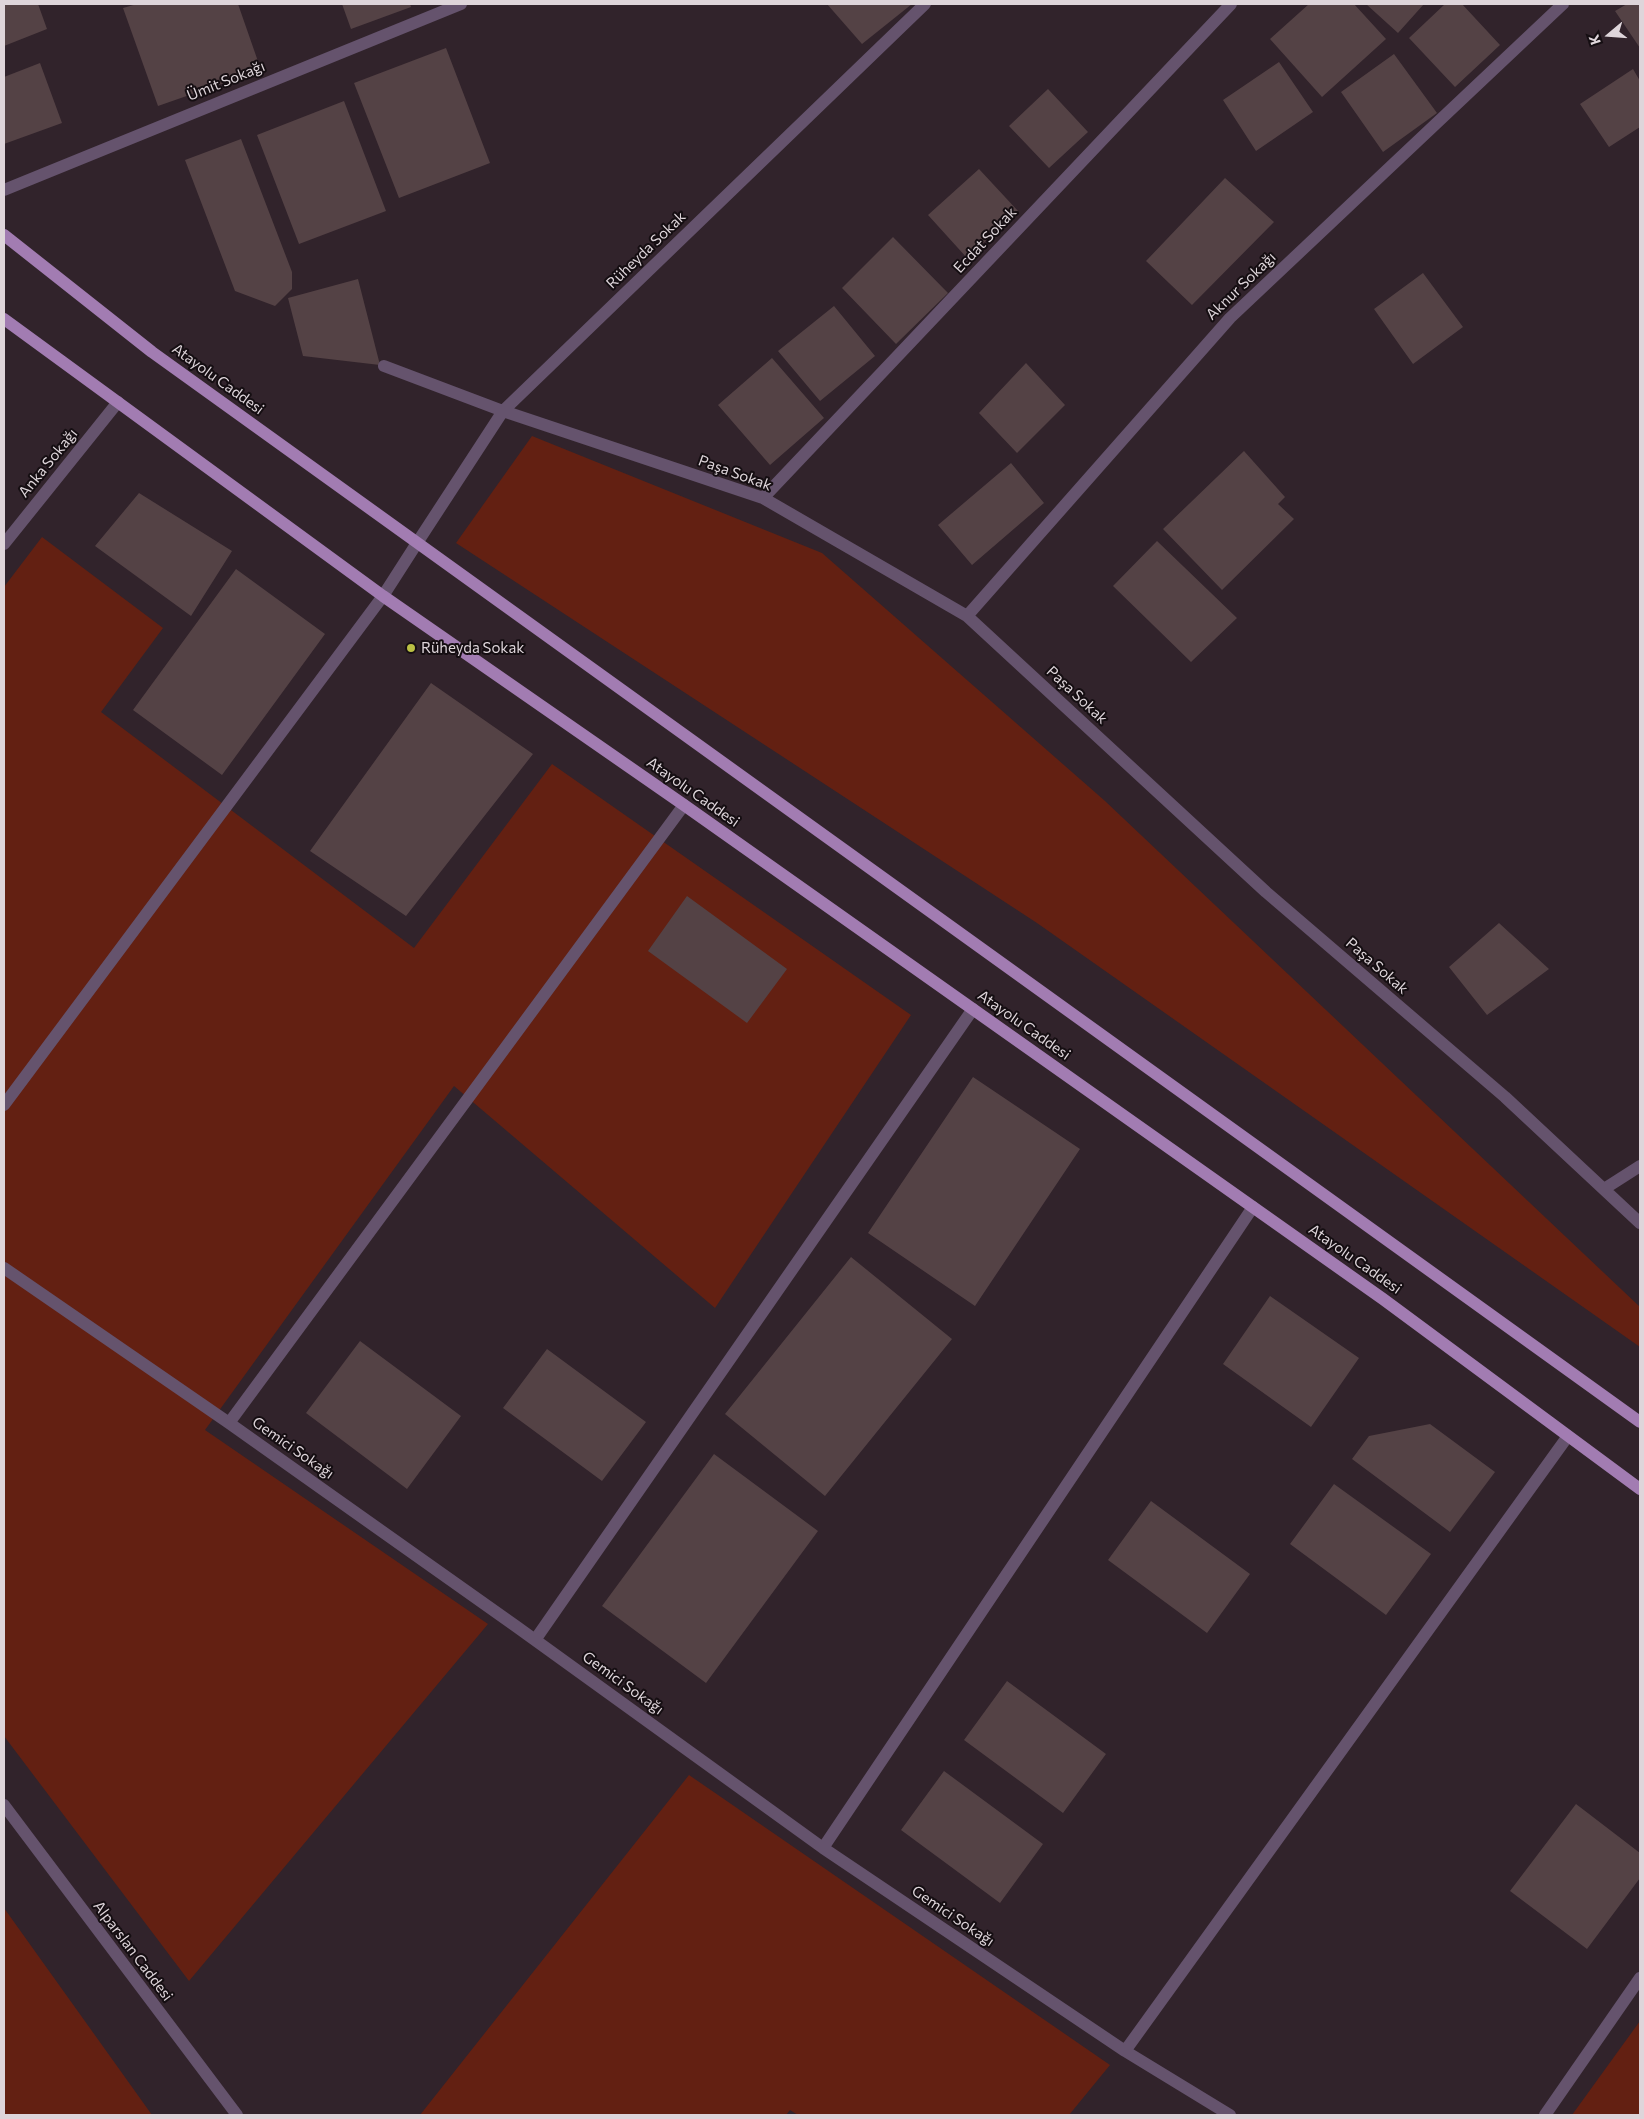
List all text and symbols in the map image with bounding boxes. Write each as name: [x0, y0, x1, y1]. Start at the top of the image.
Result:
north arrow: [1584, 10, 1634, 60]
text: K: [1585, 33, 1604, 47]
street label: Ümit Sokağı: [184, 57, 268, 105]
street label: Ecdat Sokak: [950, 203, 1020, 277]
street label: Rüheyda Sokak: [603, 208, 689, 292]
street label: Aknur Sokağı: [1202, 248, 1280, 324]
street label: Atayolu Caddesi: [169, 340, 267, 418]
street label: Anka Sokağı: [15, 425, 81, 501]
street label: Paşa Sokak: [696, 451, 774, 495]
place label: Rüheyda Sokak: [421, 639, 524, 657]
marker: Rüheyda Sokak: [405, 642, 417, 654]
street label: Paşa Sokak: [1043, 662, 1111, 728]
street label: Atayolu Caddesi: [643, 753, 743, 831]
street label: Paşa Sokak: [1342, 934, 1412, 998]
street label: Atayolu Caddesi: [974, 986, 1074, 1064]
street label: Atayolu Caddesi: [1305, 1220, 1405, 1298]
street label: Gemici Sokağı: [249, 1413, 337, 1483]
street label: Gemici Sokağı: [579, 1648, 667, 1718]
street label: Gemici Sokağı: [908, 1882, 998, 1950]
street label: Alparslan Caddesi: [90, 1897, 176, 2005]

